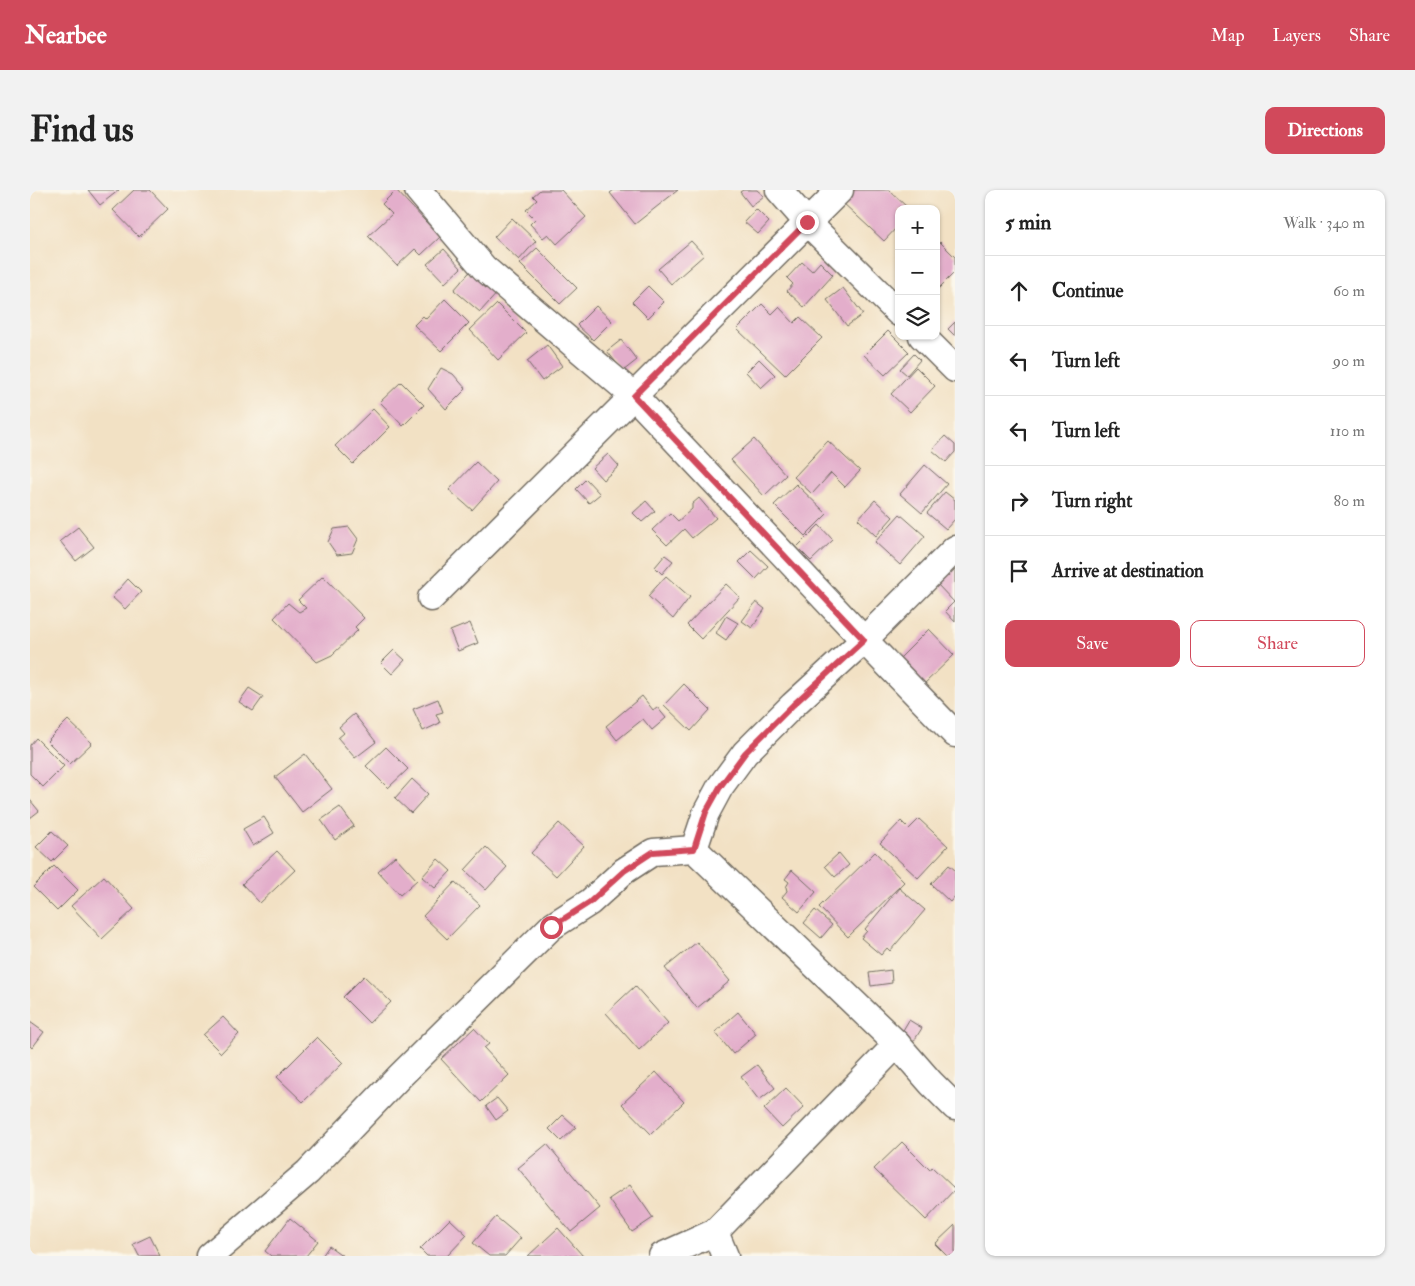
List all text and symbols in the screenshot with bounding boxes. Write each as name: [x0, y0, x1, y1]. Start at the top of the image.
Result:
text: Nearbee: [25, 20, 107, 51]
text: Map: [1211, 24, 1245, 47]
text: Layers: [1273, 24, 1321, 47]
text: Share: [1349, 24, 1390, 47]
button: Directions: [1265, 107, 1385, 154]
text: Find us: [30, 108, 134, 152]
map controls: [895, 205, 940, 340]
button: +: [895, 205, 940, 250]
text: 5 min: [1005, 209, 1051, 236]
route end: [796, 211, 819, 234]
text: Walk · 340 m: [1283, 213, 1365, 233]
button: −: [895, 250, 940, 295]
icon: ahead: [1005, 277, 1033, 305]
text: Continue: [1052, 279, 1123, 303]
text: 60 m: [1333, 281, 1365, 301]
button: layers: [895, 295, 940, 340]
icon: left: [1005, 347, 1033, 375]
text: Turn left: [1052, 349, 1120, 373]
text: 90 m: [1333, 351, 1365, 371]
icon: left: [1005, 417, 1033, 445]
text: Turn left: [1052, 419, 1120, 443]
text: 110 m: [1330, 421, 1365, 441]
icon: right: [1005, 487, 1033, 515]
text: Turn right: [1052, 489, 1132, 513]
text: 80 m: [1334, 491, 1365, 511]
icon: arrive: [1005, 557, 1033, 585]
text: Arrive at destination: [1052, 559, 1204, 583]
button: Save: [1005, 620, 1180, 667]
button: Share: [1190, 620, 1365, 667]
route start: [540, 916, 563, 939]

